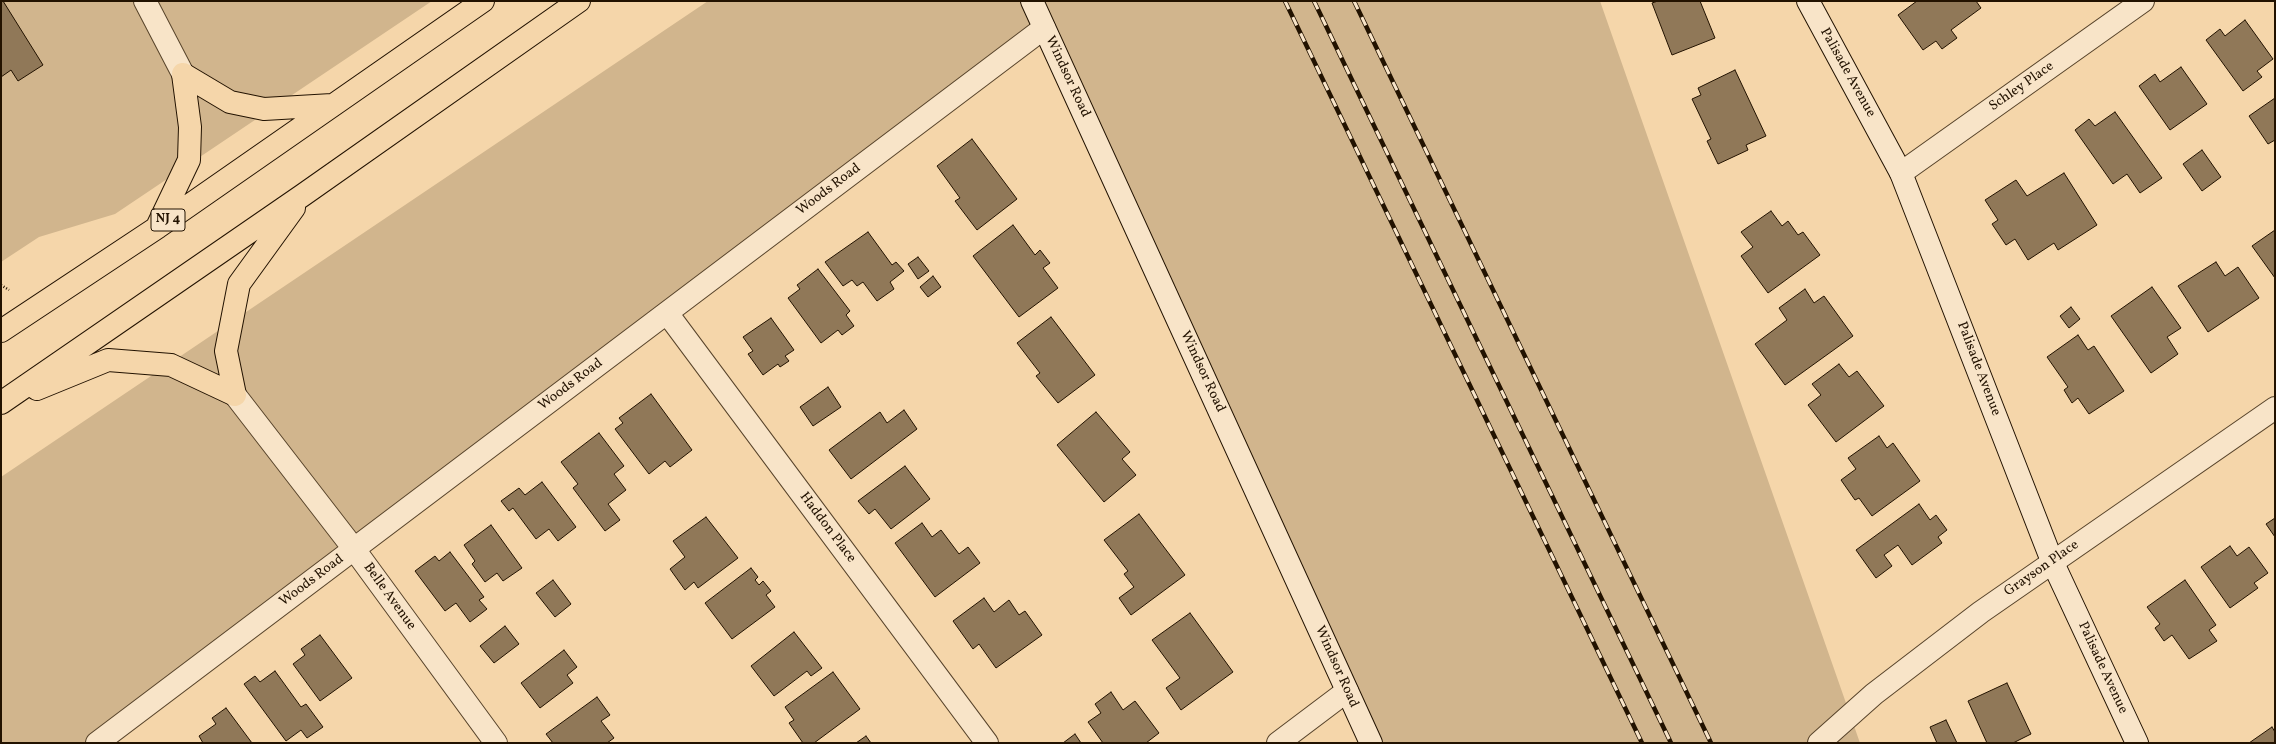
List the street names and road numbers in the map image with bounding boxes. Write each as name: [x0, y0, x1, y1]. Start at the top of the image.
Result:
street label: Palisade Avenue: [1816, 25, 1878, 121]
street label: Windsor Road: [1041, 34, 1093, 120]
street label: Schley Place: [1986, 59, 2058, 115]
street label: Woods Road: [794, 160, 864, 220]
road number: NJ 4: [151, 209, 185, 231]
street label: Palisade Avenue: [1952, 319, 2004, 419]
street label: Windsor Road: [1176, 329, 1228, 415]
street label: Woods Road: [536, 355, 606, 415]
street label: Haddon Place: [795, 489, 859, 567]
street label: Grayson Place: [2002, 537, 2082, 601]
street label: Woods Road: [277, 551, 347, 611]
street label: Belle Avenue: [359, 560, 419, 634]
street label: Palisade Avenue: [2073, 619, 2131, 717]
street label: Windsor Road: [1310, 623, 1362, 711]

